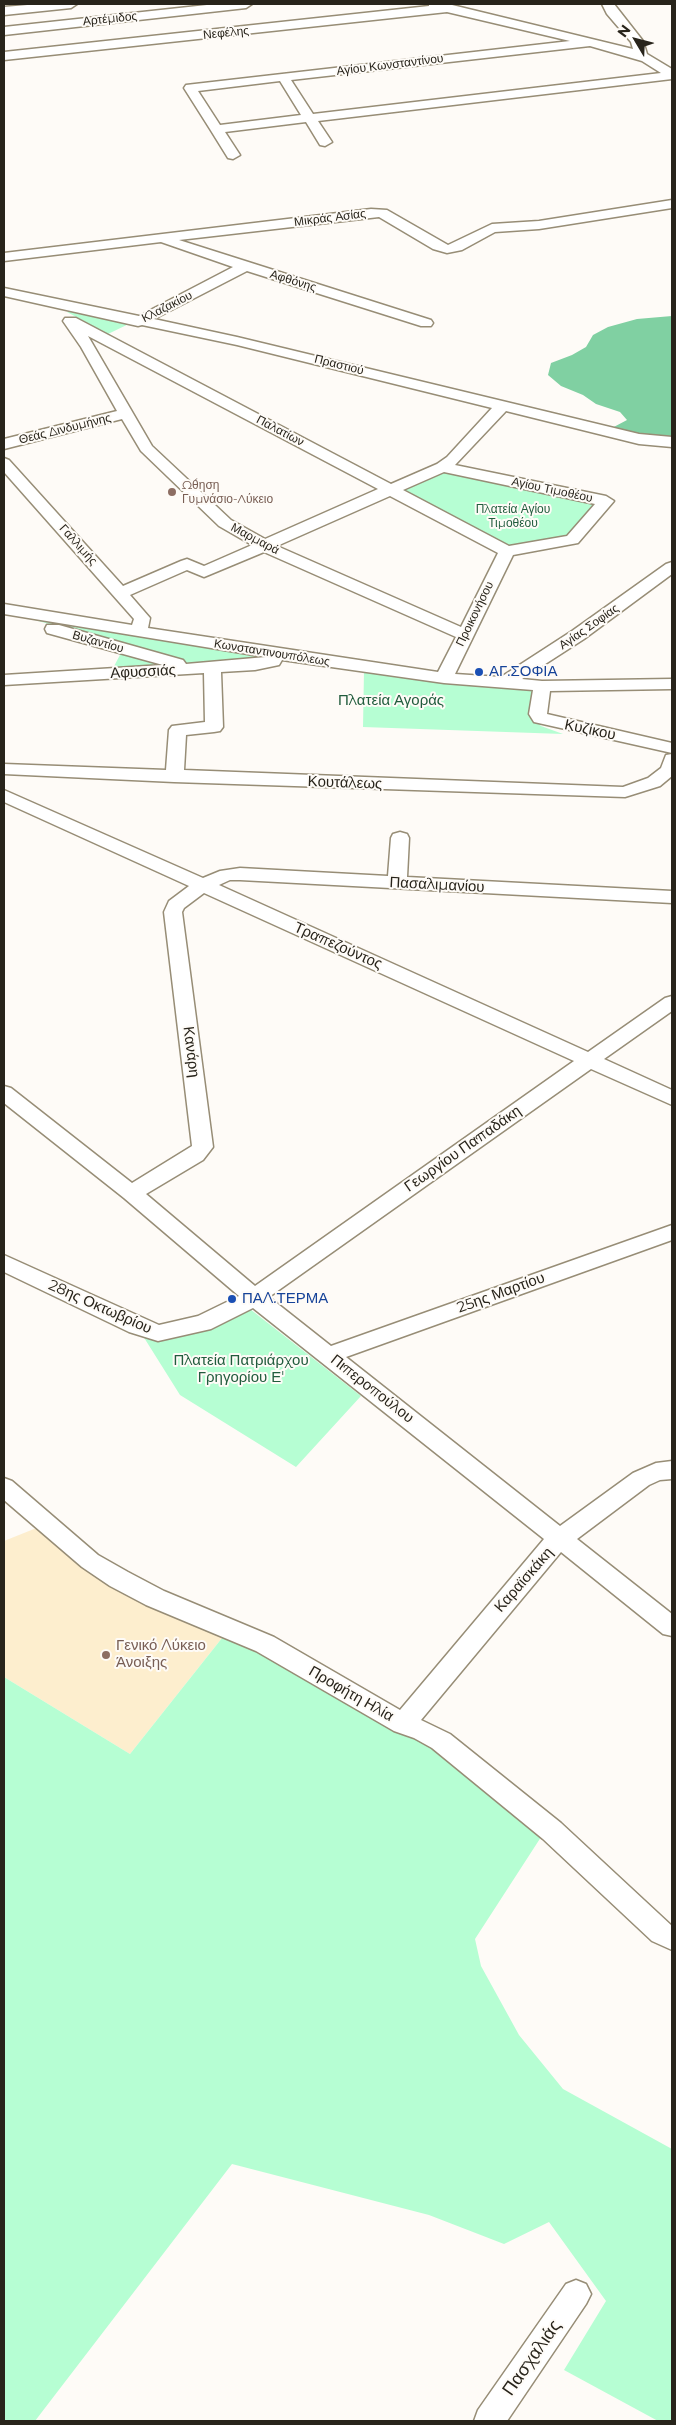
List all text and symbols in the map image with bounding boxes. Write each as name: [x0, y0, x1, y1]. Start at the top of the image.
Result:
street label: Αρτέμιδος: [82, 9, 138, 29]
north arrow: [611, 15, 661, 65]
text: N: [613, 21, 635, 41]
street label: Νεφέλης: [202, 23, 250, 43]
street label: Αγίου Κωνσταντίνου: [336, 51, 444, 79]
street label: Μικράς Ασίας: [293, 206, 367, 230]
street label: Αφθόνης: [268, 267, 318, 295]
street label: Κλαζακίου: [139, 288, 195, 326]
street label: Πραστιού: [313, 352, 365, 378]
street label: Θεάς Δινδυμήνης: [17, 411, 113, 447]
street label: Παλατίων: [254, 412, 306, 450]
street label: Αγίου Τιμοθέου: [510, 474, 594, 506]
place label: Ώθηση Γυμνάσιο-Λύκειο: [182, 478, 273, 506]
marker: Ώθηση Γυμνάσιο-Λύκειο: [166, 486, 178, 498]
park label: Πλατεία Αγίου Τιμοθέου: [476, 502, 550, 530]
street label: Μαρμαρά: [228, 520, 282, 558]
street label: Γαλλιμής: [56, 522, 100, 568]
street label: Προικονήσου: [453, 579, 497, 649]
street label: Αγίας Σοφίας: [556, 601, 622, 653]
street label: Βυζαντίου: [71, 628, 125, 656]
street label: Κωνσταντινουπόλεως: [213, 637, 331, 669]
street label: Αφυσσιάς: [110, 661, 176, 683]
place label: ΑΓ.ΣΟΦΙΑ: [489, 663, 558, 681]
marker: ΑΓ.ΣΟΦΙΑ: [473, 666, 485, 678]
park label: Πλατεία Αγοράς: [338, 692, 444, 710]
street label: Κυζίκου: [563, 716, 617, 744]
street label: Κουτάλεως: [307, 773, 383, 793]
street label: Πασαλιμανίου: [389, 874, 485, 896]
street label: Τραπεζούντος: [291, 918, 385, 974]
street label: Κανάρη: [179, 1025, 203, 1079]
street label: Γεωργίου Παπαδάκη: [401, 1102, 525, 1196]
street label: 25ης Μαρτίου: [455, 1269, 547, 1317]
street label: 28ης Οκτωβρίου: [46, 1276, 154, 1338]
place label: ΠΑΛ.ΤΕΡΜΑ: [242, 1290, 328, 1308]
marker: ΠΑΛ.ΤΕΡΜΑ: [226, 1293, 238, 1305]
street label: Πιπεροπούλου: [327, 1351, 417, 1427]
park label: Πλατεία Πατριάρχου Γρηγορίου Ε': [173, 1352, 309, 1387]
street label: Καραϊσκάκη: [491, 1544, 557, 1616]
place label: Γενικό Λύκειο Άνοιξης: [116, 1637, 206, 1672]
marker: Γενικό Λύκειο Άνοιξης: [100, 1649, 112, 1661]
street label: Προφήτη Ηλία: [305, 1662, 397, 1726]
street label: Πασχαλιάς: [498, 2316, 566, 2400]

